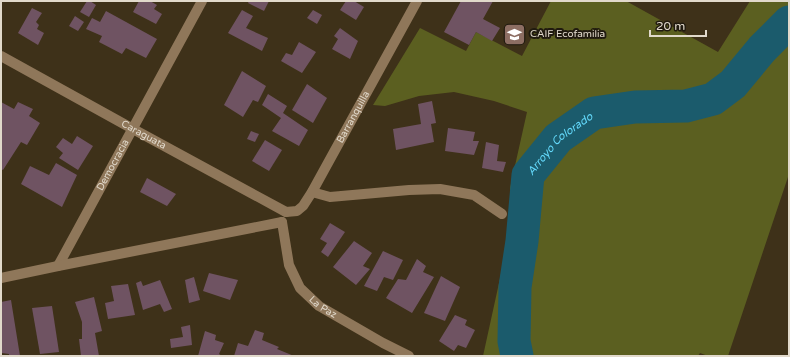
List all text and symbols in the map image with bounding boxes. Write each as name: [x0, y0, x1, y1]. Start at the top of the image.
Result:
scale bar: [650, 12, 706, 38]
text: 20 m: [656, 19, 685, 33]
school or university icon: CAIF Ecofamilia: [502, 21, 528, 47]
place label: CAIF Ecofamilia: [530, 28, 605, 40]
street label: Barranquilla: [334, 89, 372, 145]
water label: Arroyo Colorado: [524, 109, 596, 178]
street label: Caraguata: [119, 118, 168, 152]
street label: Democracia: [94, 137, 132, 193]
street label: La Paz: [306, 294, 339, 321]

